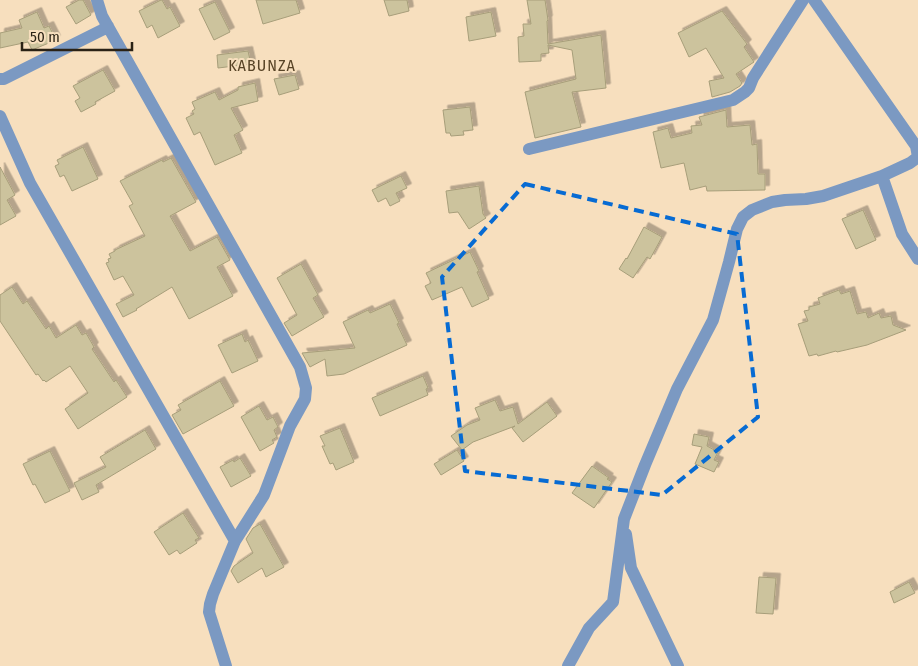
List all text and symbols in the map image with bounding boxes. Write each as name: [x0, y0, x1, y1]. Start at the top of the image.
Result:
scale bar: [22, 20, 132, 52]
text: 50 m: [30, 28, 60, 46]
district label: KABUNZA: [228, 56, 296, 75]

